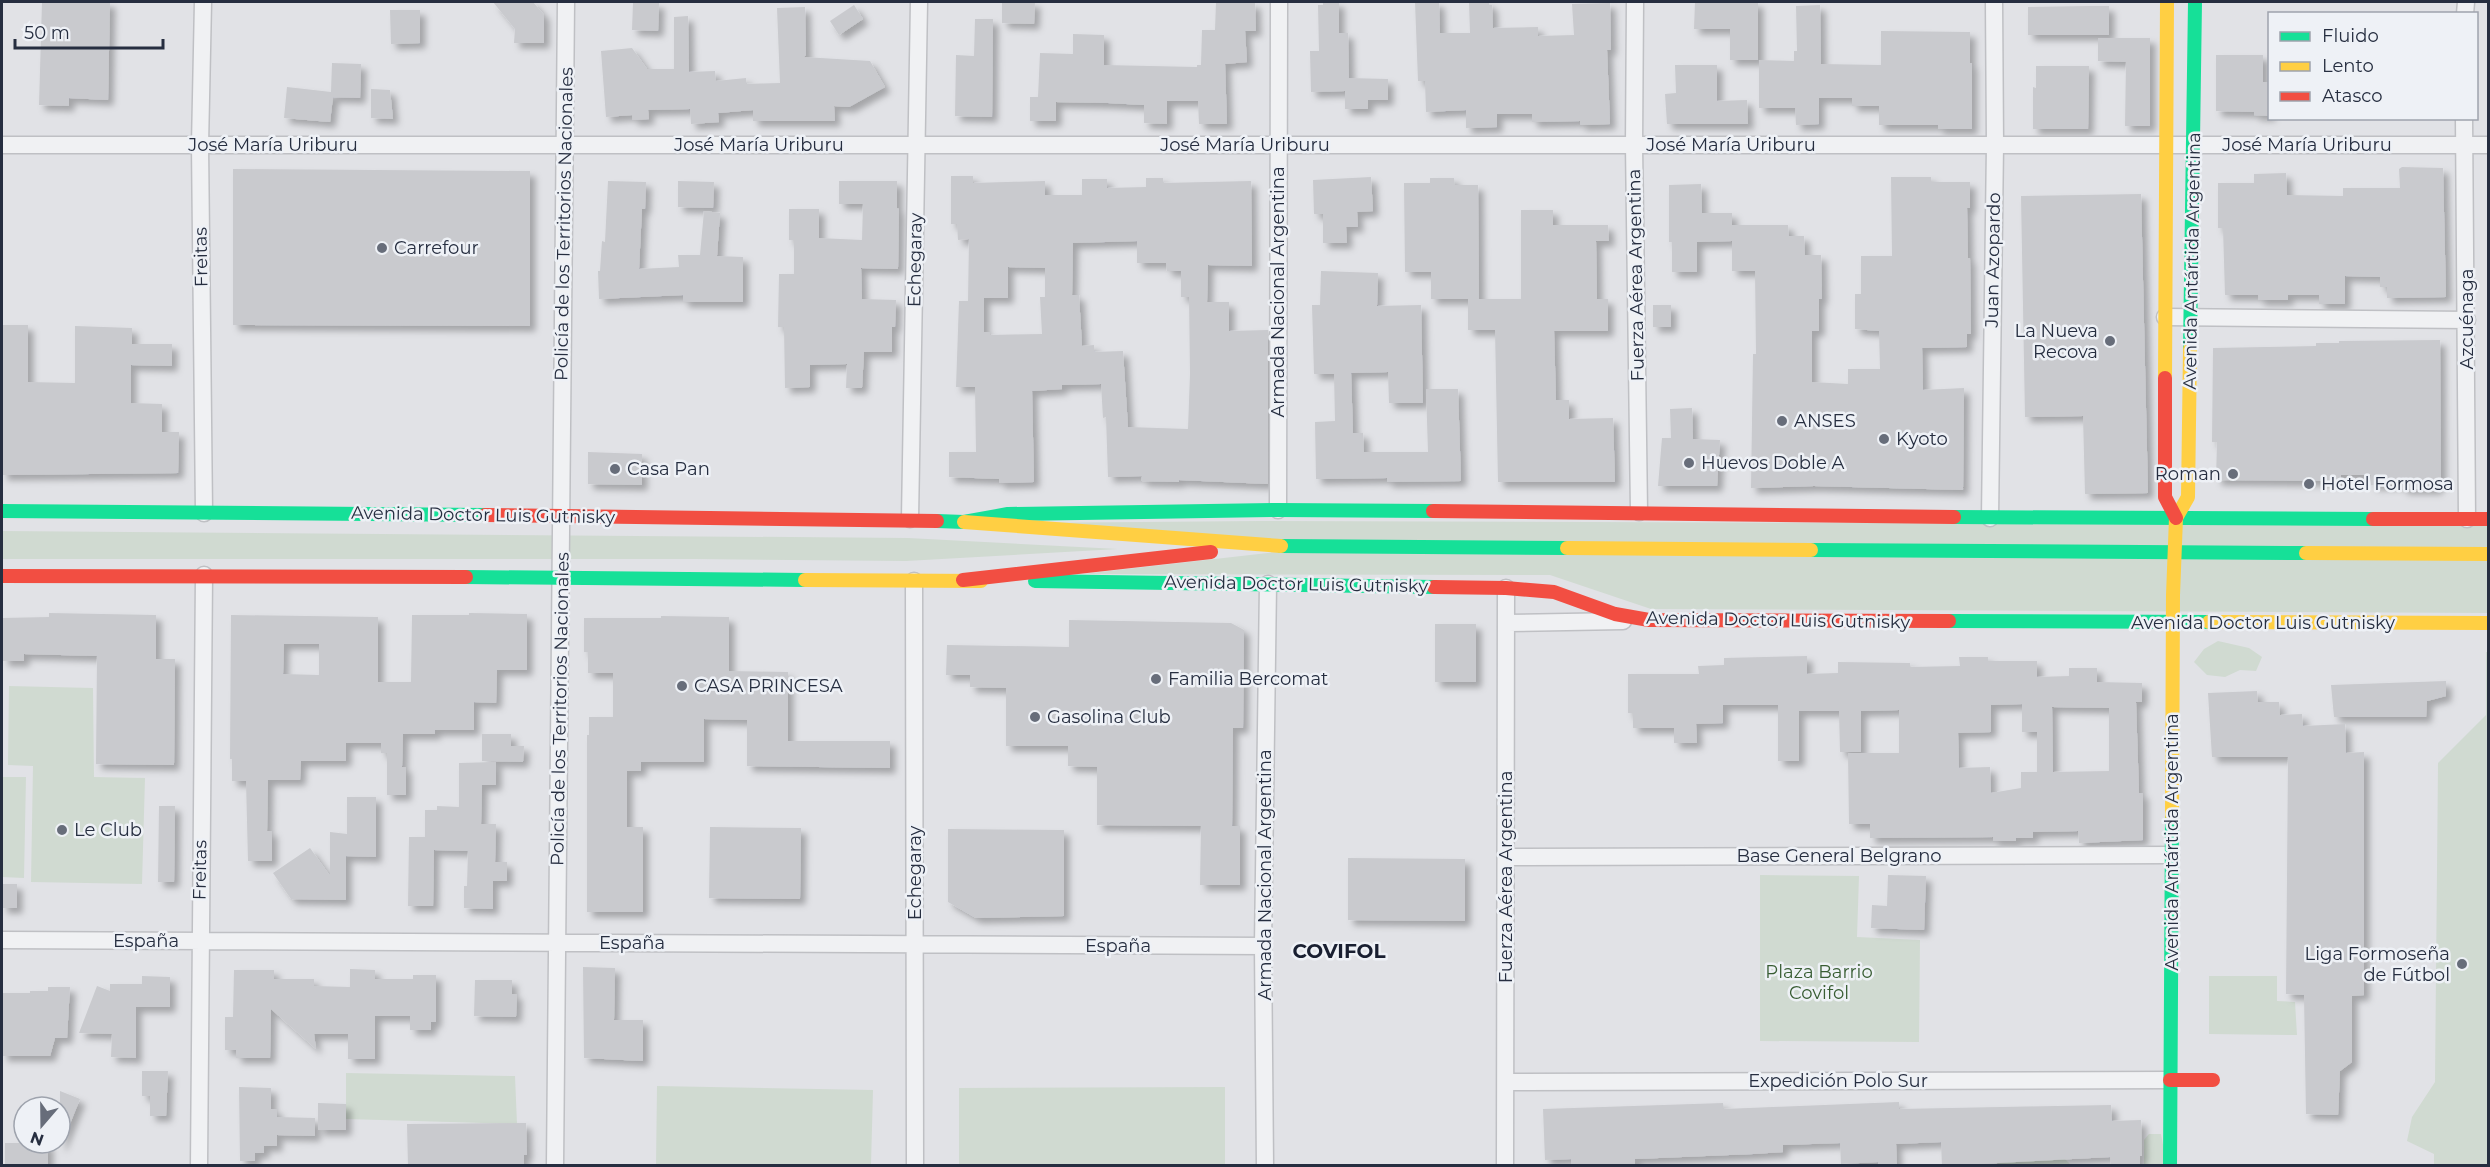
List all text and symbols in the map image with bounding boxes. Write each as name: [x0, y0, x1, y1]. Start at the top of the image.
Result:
scale bar: [15, 12, 164, 50]
legend: [2268, 12, 2478, 120]
text: 50 m: [24, 22, 70, 44]
text: Fluido: [2322, 25, 2379, 47]
text: Lento: [2322, 55, 2374, 77]
street label: Policía de los Territorios Nacionales: [550, 67, 578, 381]
text: Atasco: [2322, 85, 2382, 107]
street label: Avenida Antártida Argentina: [2179, 132, 2205, 390]
street label: José María Uriburu: [187, 134, 358, 156]
street label: José María Uriburu: [673, 134, 844, 156]
street label: José María Uriburu: [1159, 134, 1330, 156]
street label: José María Uriburu: [1645, 134, 1816, 156]
street label: José María Uriburu: [2221, 134, 2392, 156]
street label: Armada Nacional Argentina: [1267, 166, 1289, 418]
street label: Fuerza Aérea Argentina: [1623, 169, 1649, 381]
street label: Juan Azopardo: [1981, 192, 2005, 329]
street label: Echegaray: [903, 212, 927, 307]
street label: Freitas: [189, 227, 213, 287]
place label: Carrefour: [394, 237, 479, 259]
marker: Carrefour: [375, 241, 389, 255]
street label: Azcuénaga: [2456, 269, 2478, 369]
place label: La Nueva Recova: [2015, 320, 2098, 363]
marker: La Nueva Recova: [2103, 334, 2117, 348]
place label: ANSES: [1794, 410, 1856, 432]
marker: ANSES: [1775, 414, 1789, 428]
place label: Kyoto: [1896, 428, 1948, 450]
marker: Kyoto: [1877, 432, 1891, 446]
place label: Huevos Doble A: [1701, 452, 1844, 474]
marker: Huevos Doble A: [1682, 456, 1696, 470]
place label: Casa Pan: [627, 458, 710, 480]
marker: Casa Pan: [608, 462, 622, 476]
place label: Roman: [2155, 463, 2221, 485]
marker: Roman: [2226, 467, 2240, 481]
place label: Hotel Formosa: [2321, 473, 2454, 495]
marker: Hotel Formosa: [2302, 477, 2316, 491]
street label: Avenida Doctor Luis Gutnisky: [351, 502, 615, 528]
street label: Policía de los Territorios Nacionales: [546, 552, 574, 866]
street label: Avenida Doctor Luis Gutnisky: [1164, 571, 1428, 597]
street label: Avenida Doctor Luis Gutnisky: [1646, 607, 1910, 633]
street label: Avenida Doctor Luis Gutnisky: [2131, 612, 2395, 634]
place label: Familia Bercomat: [1168, 668, 1328, 690]
marker: Familia Bercomat: [1149, 672, 1163, 686]
place label: CASA PRINCESA: [694, 675, 843, 697]
marker: CASA PRINCESA: [675, 679, 689, 693]
place label: Gasolina Club: [1047, 706, 1171, 728]
marker: Gasolina Club: [1028, 710, 1042, 724]
street label: Avenida Antártida Argentina: [2161, 713, 2183, 971]
street label: Armada Nacional Argentina: [1254, 749, 1276, 1001]
street label: Fuerza Aérea Argentina: [1495, 771, 1517, 983]
place label: Le Club: [74, 819, 142, 841]
marker: Le Club: [55, 823, 69, 837]
street label: Echegaray: [904, 826, 926, 920]
street label: Freitas: [188, 840, 212, 900]
street label: Base General Belgrano: [1736, 845, 1942, 867]
street label: España: [113, 930, 179, 952]
street label: España: [599, 932, 665, 954]
street label: España: [1085, 935, 1151, 957]
district label: COVIFOL: [1292, 939, 1386, 963]
place label: Liga Formoseña de Fútbol: [2305, 943, 2450, 986]
marker: Liga Formoseña de Fútbol: [2455, 957, 2469, 971]
park label: Plaza Barrio Covifol: [1765, 961, 1873, 1004]
street label: Expedición Polo Sur: [1748, 1070, 1928, 1092]
north arrow: [12, 1095, 72, 1155]
text: N: [28, 1127, 46, 1150]

